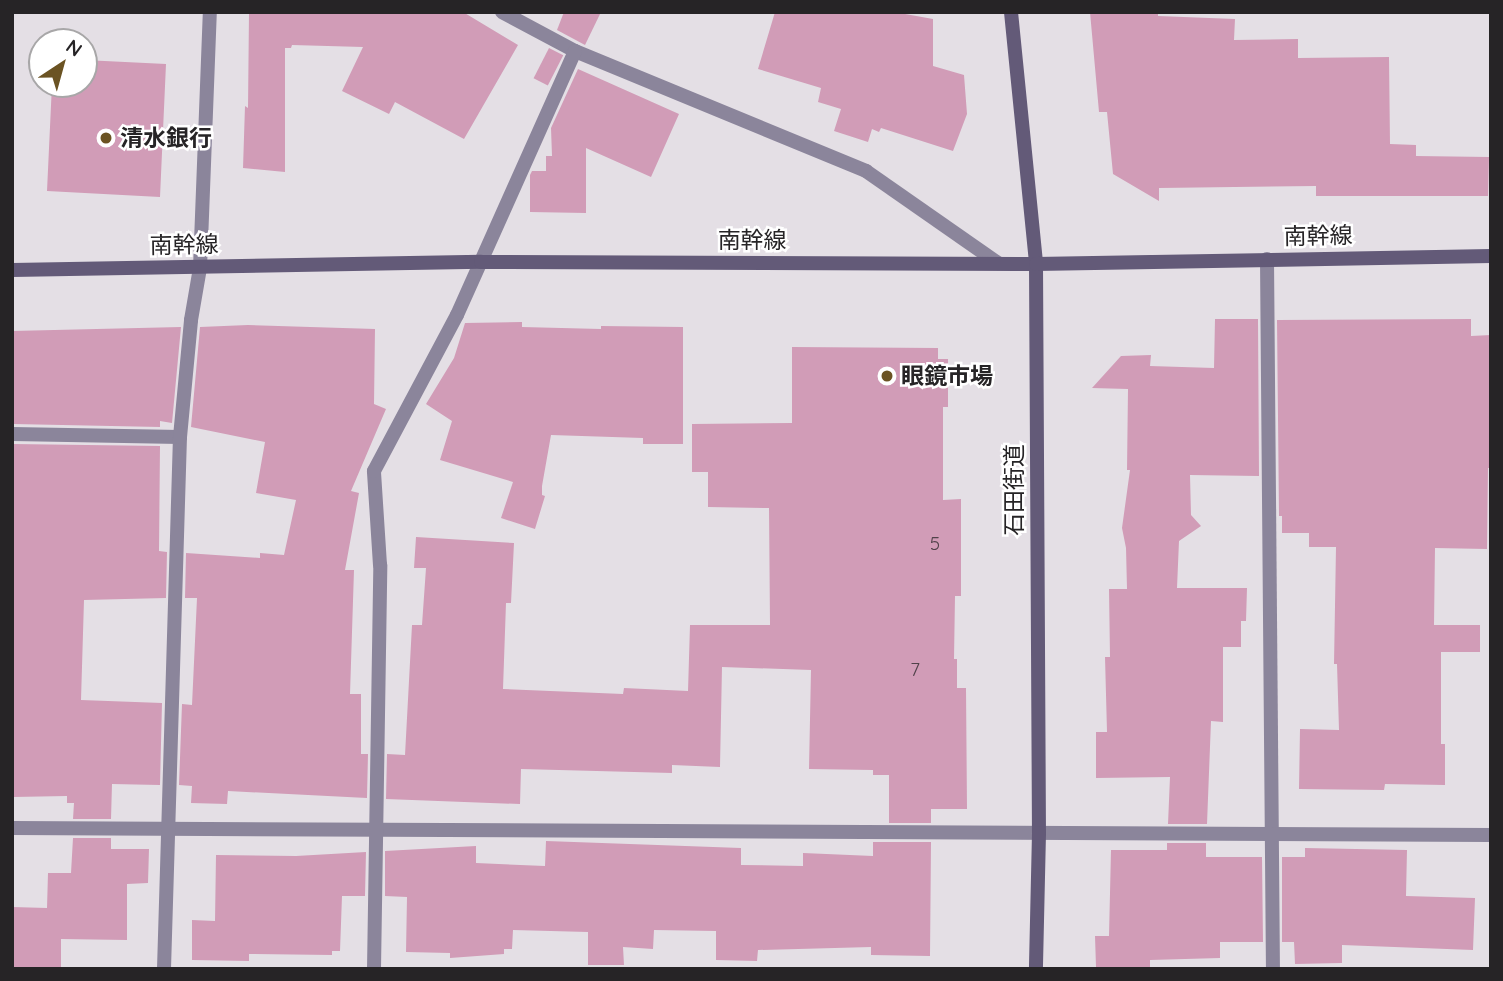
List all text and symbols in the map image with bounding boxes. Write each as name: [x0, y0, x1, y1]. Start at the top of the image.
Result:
north arrow: [28, 28, 98, 98]
text: N: [61, 34, 87, 61]
place label: 清水銀行: [120, 124, 212, 152]
marker: 清水銀行: [98, 130, 114, 146]
street label: 南幹線: [1283, 222, 1353, 250]
street label: 南幹線: [718, 226, 786, 254]
street label: 南幹線: [149, 231, 219, 259]
place label: 眼鏡市場: [901, 362, 993, 390]
marker: 眼鏡市場: [879, 368, 895, 384]
street label: 石田街道: [1000, 444, 1028, 536]
house number: 5: [930, 533, 940, 555]
house number: 7: [910, 659, 920, 681]

